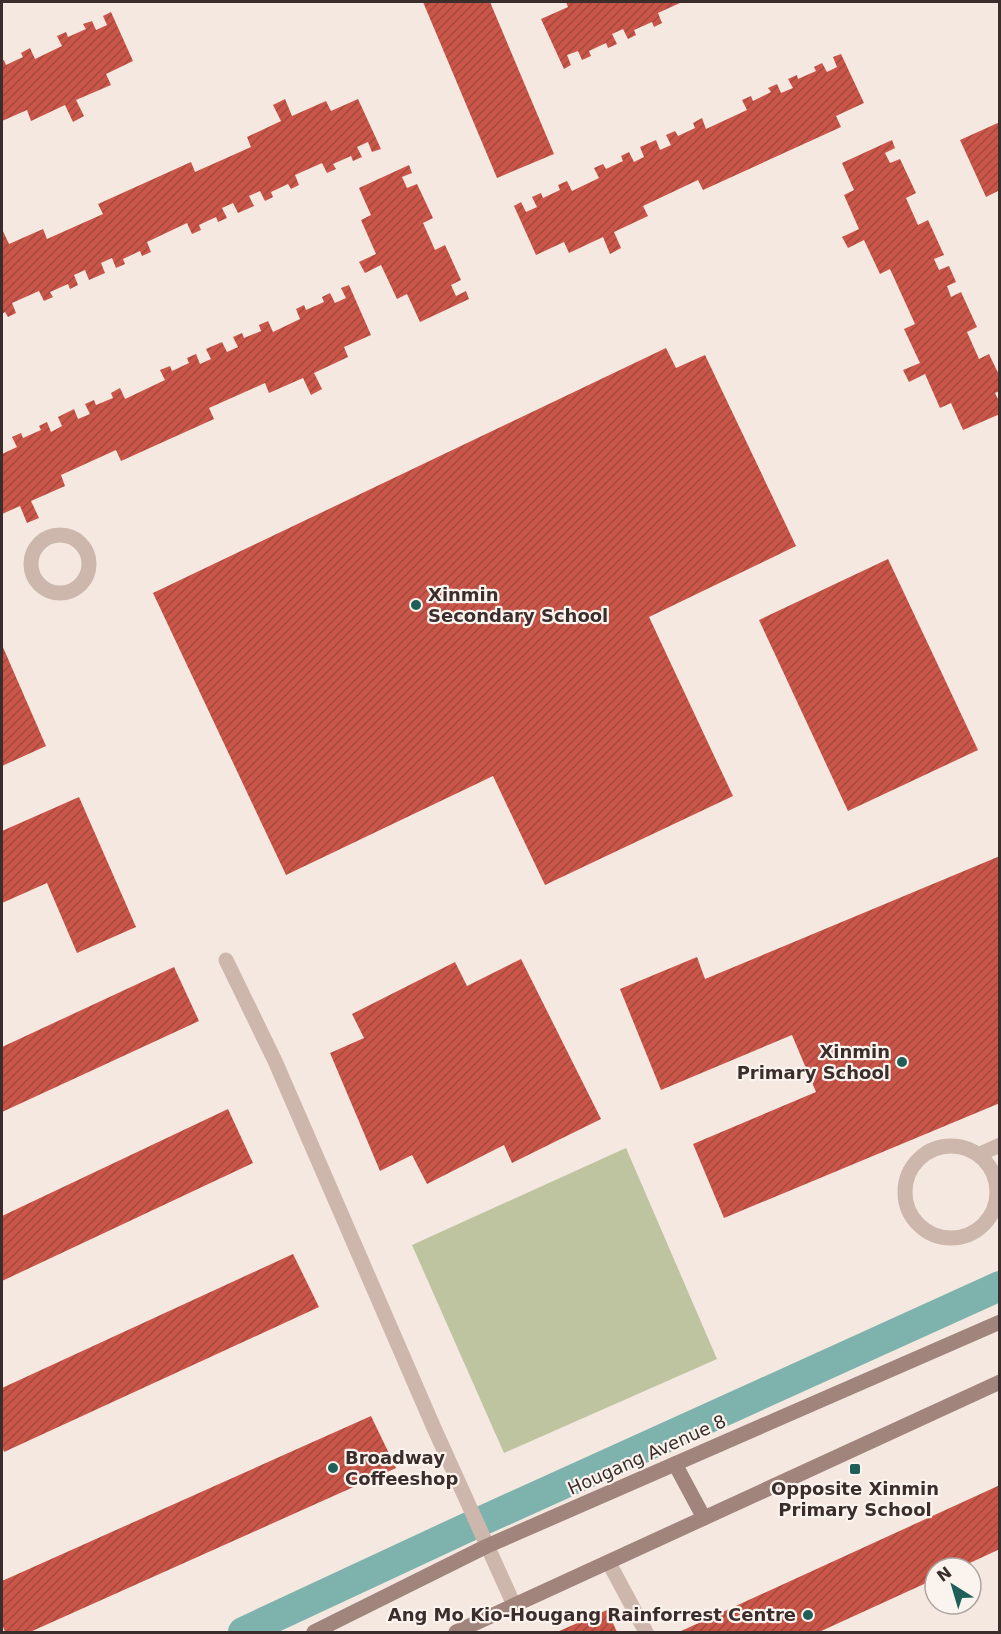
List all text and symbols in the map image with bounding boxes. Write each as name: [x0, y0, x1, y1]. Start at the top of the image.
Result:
place label: Xinmin Secondary School: [428, 584, 608, 626]
marker: Xinmin Secondary School: [409, 598, 423, 612]
place label: Xinmin Primary School: [737, 1041, 890, 1083]
marker: Xinmin Primary School: [895, 1055, 909, 1069]
street label: Hougang Avenue 8: [564, 1410, 729, 1499]
place label: Broadway Coffeeshop: [345, 1447, 458, 1489]
marker: Broadway Coffeeshop: [326, 1461, 340, 1475]
marker: Opposite Xinmin Primary School: [848, 1462, 862, 1476]
place label: Opposite Xinmin Primary School: [771, 1478, 939, 1520]
north arrow: [923, 1556, 983, 1616]
text: N: [933, 1563, 955, 1586]
place label: Ang Mo Kio-Hougang Rainforrest Centre: [388, 1604, 796, 1625]
marker: Ang Mo Kio-Hougang Rainforrest Centre: [801, 1608, 815, 1622]

